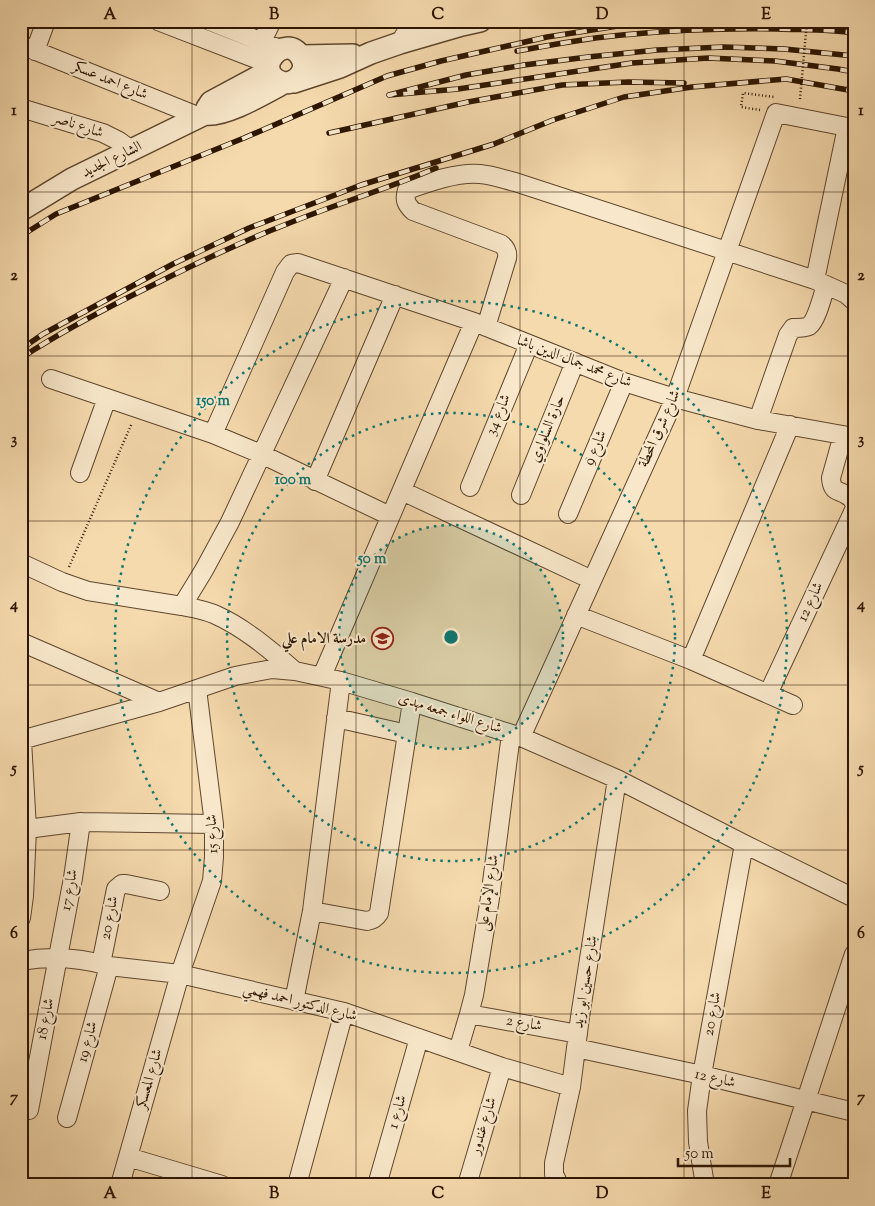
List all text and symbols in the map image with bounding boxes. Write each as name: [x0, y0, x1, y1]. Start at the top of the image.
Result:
text: A: [104, 4, 117, 27]
text: B: [269, 4, 279, 27]
text: C: [432, 4, 445, 27]
text: D: [596, 4, 609, 27]
text: E: [761, 4, 771, 27]
street label: شارع احمد عسكر: [67, 56, 151, 107]
text: 1: [11, 100, 17, 123]
text: 1: [858, 100, 864, 123]
street label: شارع ناصر: [48, 107, 106, 145]
street label: الشارع الجديد: [78, 136, 146, 185]
text: 2: [10, 265, 18, 288]
text: 2: [857, 265, 865, 288]
street label: شارع محمد جمال الدين باشا: [513, 330, 635, 395]
street label: شارع شرق المحطة: [634, 387, 687, 472]
text: 150 m: [196, 391, 230, 412]
street label: شارع 34: [481, 391, 518, 439]
street label: حارة السلواوي: [525, 392, 571, 466]
street label: شارع 9: [579, 427, 614, 469]
text: 3: [11, 429, 18, 452]
text: 3: [858, 429, 865, 452]
text: 100 m: [275, 470, 312, 491]
text: 50 m: [357, 549, 387, 570]
street label: شارع 12: [793, 579, 830, 626]
text: 4: [9, 594, 18, 617]
text: 4: [856, 594, 865, 617]
school or university icon: مدرسة الامام علي: [370, 627, 394, 651]
centre of rings: [442, 628, 460, 646]
place label: مدرسة الامام علي: [281, 629, 366, 653]
street label: شارع اللواء جمعه مهدى: [395, 688, 505, 741]
text: 5: [9, 758, 17, 781]
text: 5: [856, 758, 864, 781]
street label: شارع 15: [202, 814, 225, 854]
street label: شارع الإمام على: [473, 853, 506, 933]
street label: شارع 17: [56, 868, 85, 913]
street label: شارع 20: [95, 894, 126, 942]
text: 6: [10, 923, 18, 946]
text: 6: [857, 923, 865, 946]
street label: شارع حسين ابو زيد: [568, 934, 605, 1030]
street label: شارع الدكتور احمد فهمي: [240, 979, 359, 1029]
street label: شارع 20: [699, 990, 728, 1038]
street label: شارع 18: [32, 996, 61, 1042]
street label: شارع 2: [504, 1011, 544, 1038]
street label: شارع 19: [72, 1019, 104, 1065]
street label: شارع المعسكر: [131, 1046, 170, 1114]
street label: شارع 12: [692, 1064, 738, 1095]
text: 7: [10, 1087, 19, 1110]
text: 7: [857, 1087, 866, 1110]
street label: شارع 1: [383, 1093, 414, 1132]
street label: شارع غندور: [465, 1095, 504, 1160]
scale bar: [678, 1136, 790, 1168]
text: 50 m: [684, 1144, 714, 1165]
text: A: [104, 1183, 117, 1206]
text: B: [269, 1183, 279, 1206]
text: C: [432, 1183, 445, 1206]
text: D: [596, 1183, 609, 1206]
text: E: [761, 1183, 771, 1206]

